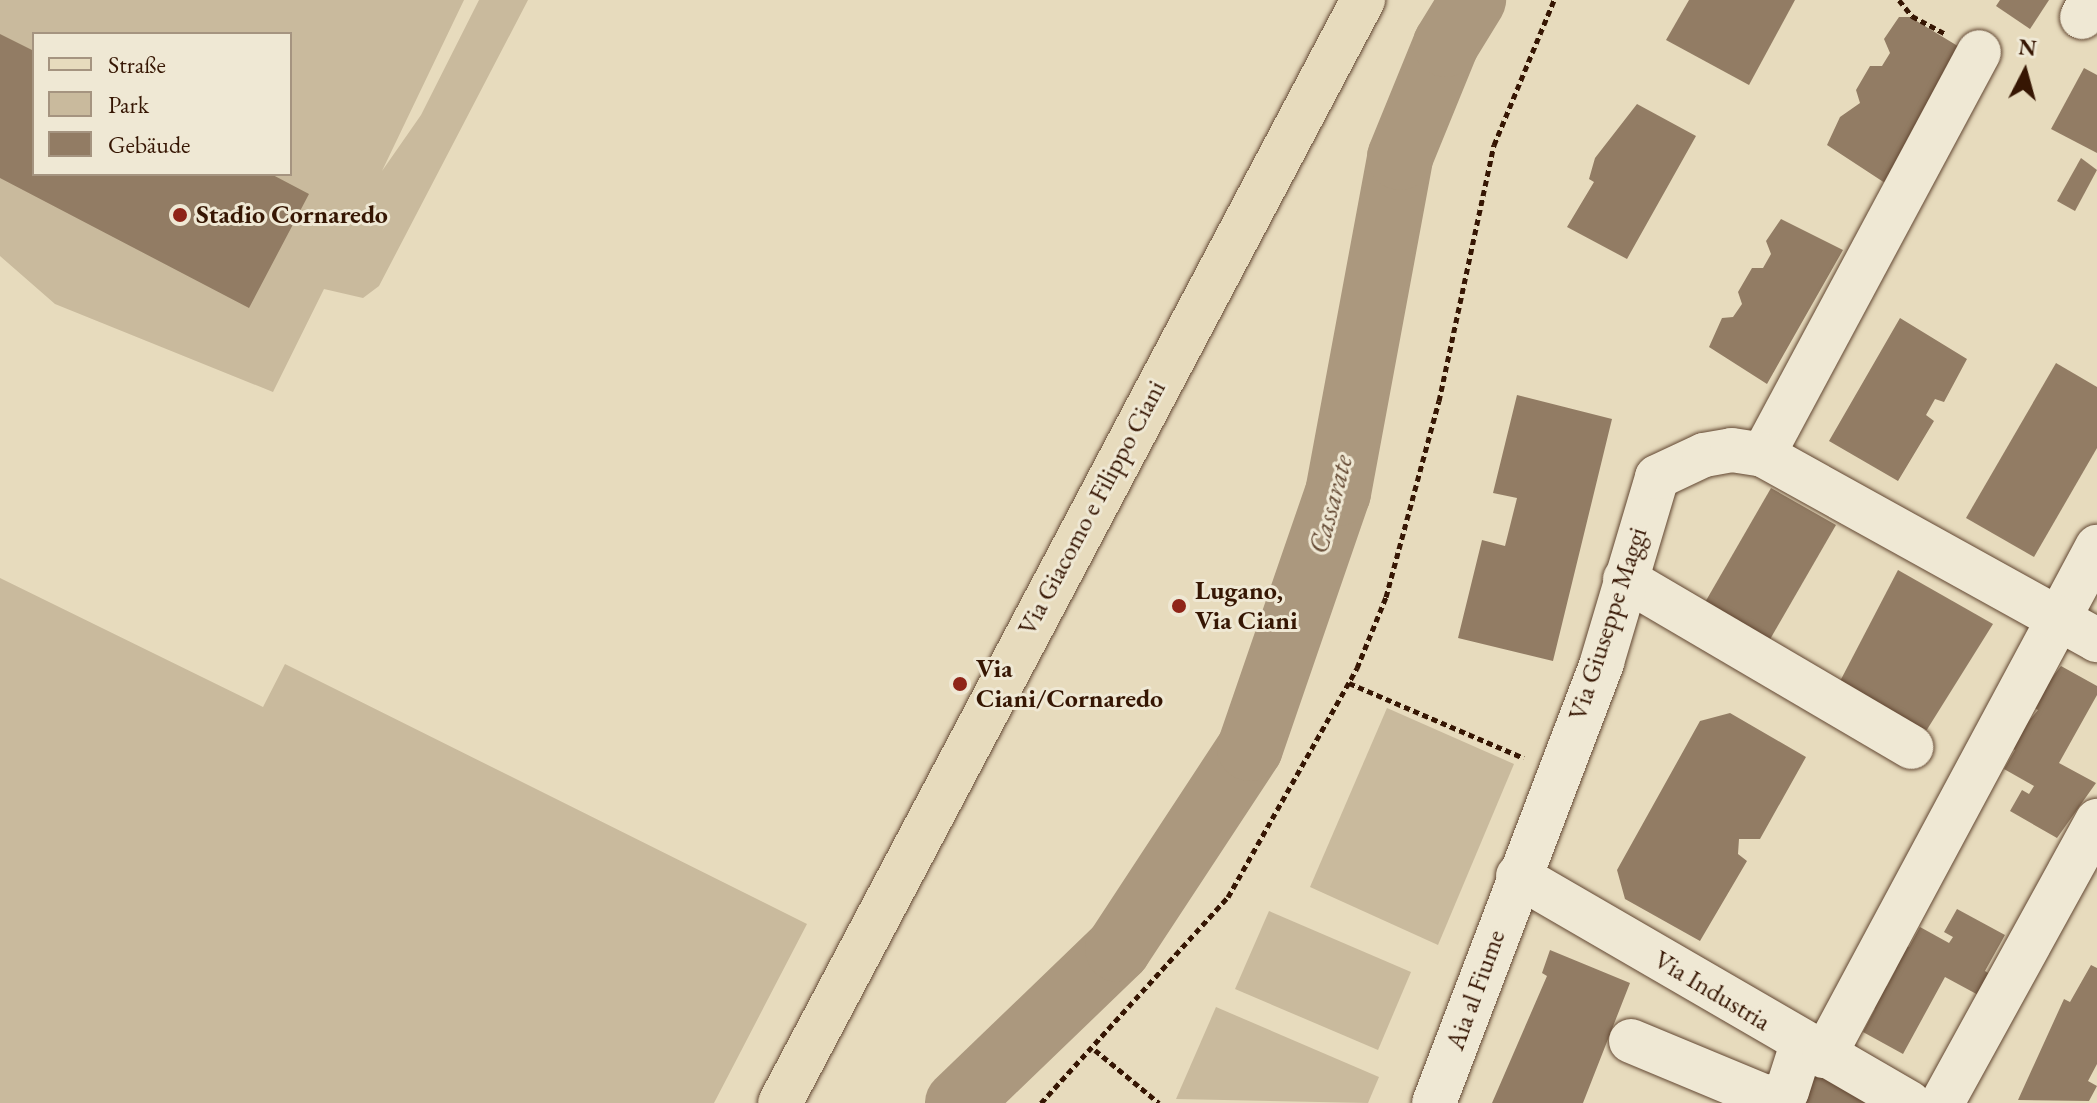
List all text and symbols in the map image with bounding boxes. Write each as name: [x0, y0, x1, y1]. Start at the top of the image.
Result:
legend: [32, 32, 292, 176]
north arrow: [1985, 32, 2065, 112]
text: N: [2017, 32, 2038, 63]
text: Straße: [108, 49, 166, 80]
text: Park: [108, 89, 149, 120]
text: Gebäude: [108, 129, 190, 160]
place label: Stadio Cornaredo: [196, 199, 388, 231]
marker: Stadio Cornaredo: [171, 206, 189, 224]
street label: Via Giacomo e Filippo Ciani: [1012, 375, 1172, 641]
water label: Cassarate: [1301, 451, 1359, 557]
street label: Via Giuseppe Maggi: [1562, 524, 1654, 724]
place label: Lugano, Via Ciani: [1195, 575, 1298, 636]
marker: Lugano, Via Ciani: [1170, 597, 1188, 615]
place label: Via Ciani/Cornaredo: [976, 653, 1163, 714]
marker: Via Ciani/Cornaredo: [951, 675, 969, 693]
street label: Aia al Fiume: [1440, 926, 1512, 1054]
street label: Via Industria: [1648, 944, 1776, 1038]

